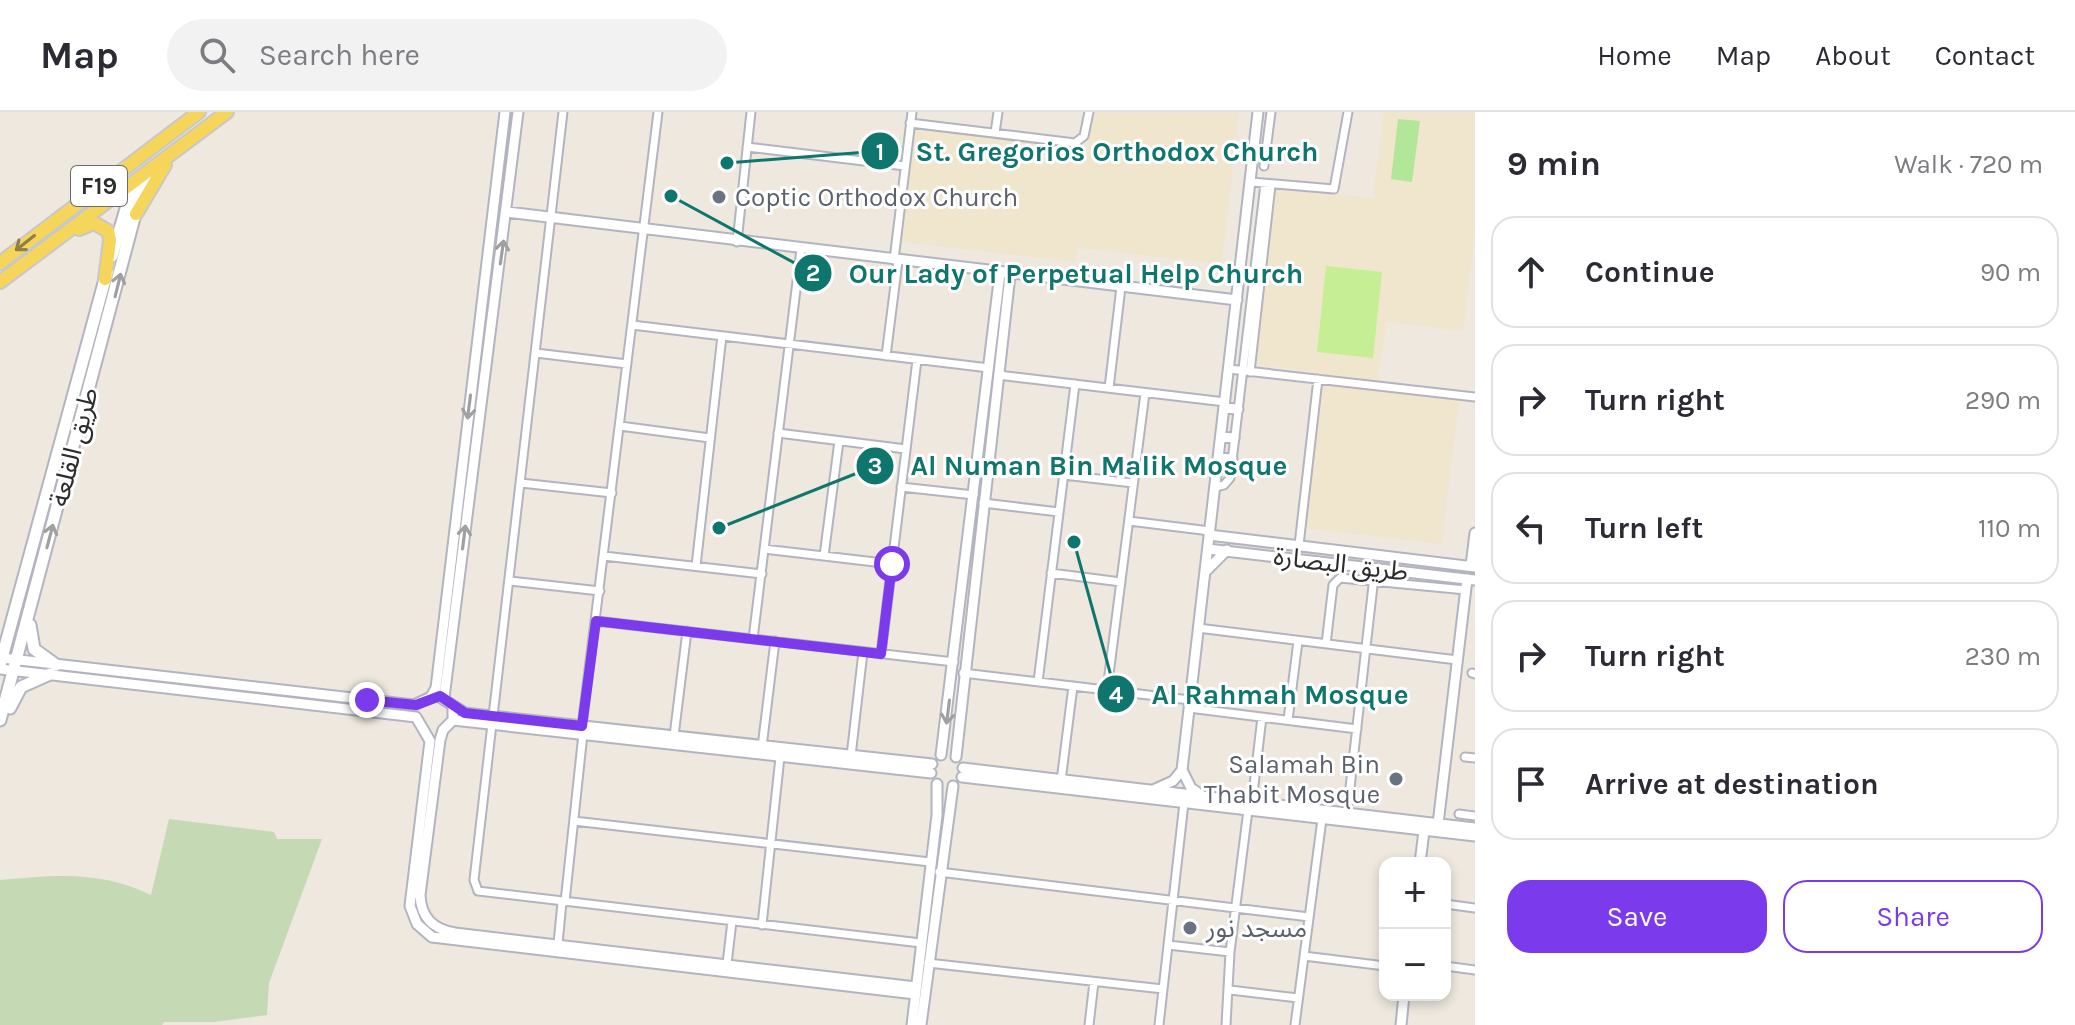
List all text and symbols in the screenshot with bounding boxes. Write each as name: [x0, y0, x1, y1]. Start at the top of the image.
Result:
search box: [167, 19, 727, 91]
text: Map: [40, 33, 119, 78]
icon: search: [195, 33, 239, 77]
text: Search here: [259, 37, 420, 73]
text: Home: [1597, 39, 1672, 72]
text: Map: [1716, 39, 1771, 72]
text: About: [1815, 39, 1891, 72]
text: Contact: [1935, 39, 2035, 72]
callout: St. Gregorios Orthodox Church: [860, 125, 1334, 177]
text: St. Gregorios Orthodox Church: [916, 135, 1318, 168]
text: 1: [876, 138, 884, 166]
text: 9 min: [1507, 144, 1601, 184]
text: Walk · 720 m: [1894, 149, 2043, 180]
road number: F19: [71, 166, 127, 206]
place label: Coptic Orthodox Church: [735, 182, 1018, 213]
marker: Coptic Orthodox Church: [710, 188, 728, 206]
one-way arrow: [15, 235, 36, 252]
one-way arrow: [495, 240, 510, 265]
callout: Our Lady of Perpetual Help Church: [793, 247, 1320, 299]
icon: ahead: [1509, 250, 1553, 294]
text: Continue: [1585, 254, 1715, 290]
text: Our Lady of Perpetual Help Church: [849, 257, 1303, 290]
text: 90 m: [1980, 257, 2041, 288]
text: 2: [806, 259, 820, 287]
one-way arrow: [111, 272, 126, 298]
icon: right: [1509, 378, 1553, 422]
text: Turn right: [1585, 382, 1725, 418]
street label: طريق القلعة: [43, 384, 105, 510]
text: 290 m: [1965, 385, 2041, 416]
one-way arrow: [462, 393, 477, 420]
callout: Al Numan Bin Malik Mosque: [855, 440, 1303, 492]
text: Al Numan Bin Malik Mosque: [911, 449, 1287, 482]
text: 3: [868, 452, 882, 480]
icon: left: [1509, 506, 1553, 550]
text: Turn left: [1585, 510, 1703, 546]
text: 110 m: [1978, 513, 2041, 544]
one-way arrow: [43, 523, 58, 549]
one-way arrow: [457, 524, 472, 551]
street label: طريق البصارة: [1272, 540, 1410, 588]
route start: [874, 546, 910, 582]
icon: right: [1509, 634, 1553, 678]
text: Turn right: [1585, 638, 1725, 674]
text: 230 m: [1965, 641, 2041, 672]
callout: Al Rahmah Mosque: [1096, 668, 1425, 720]
text: Al Rahmah Mosque: [1151, 678, 1409, 711]
text: 4: [1109, 681, 1123, 709]
route end: [349, 682, 385, 718]
one-way arrow: [940, 699, 955, 724]
place label: Salamah Bin Thabit Mosque: [1204, 749, 1380, 810]
icon: arrive: [1509, 762, 1553, 806]
text: Arrive at destination: [1585, 766, 1879, 802]
marker: Salamah Bin Thabit Mosque: [1387, 770, 1405, 788]
map controls: [1379, 857, 1451, 1001]
button: +: [1379, 857, 1451, 929]
button: Save: [1507, 880, 1767, 953]
button: Share: [1783, 880, 2043, 953]
place label: مسجد نور: [1205, 913, 1307, 944]
marker: مسجد نور: [1181, 919, 1199, 937]
button: −: [1379, 929, 1451, 1001]

